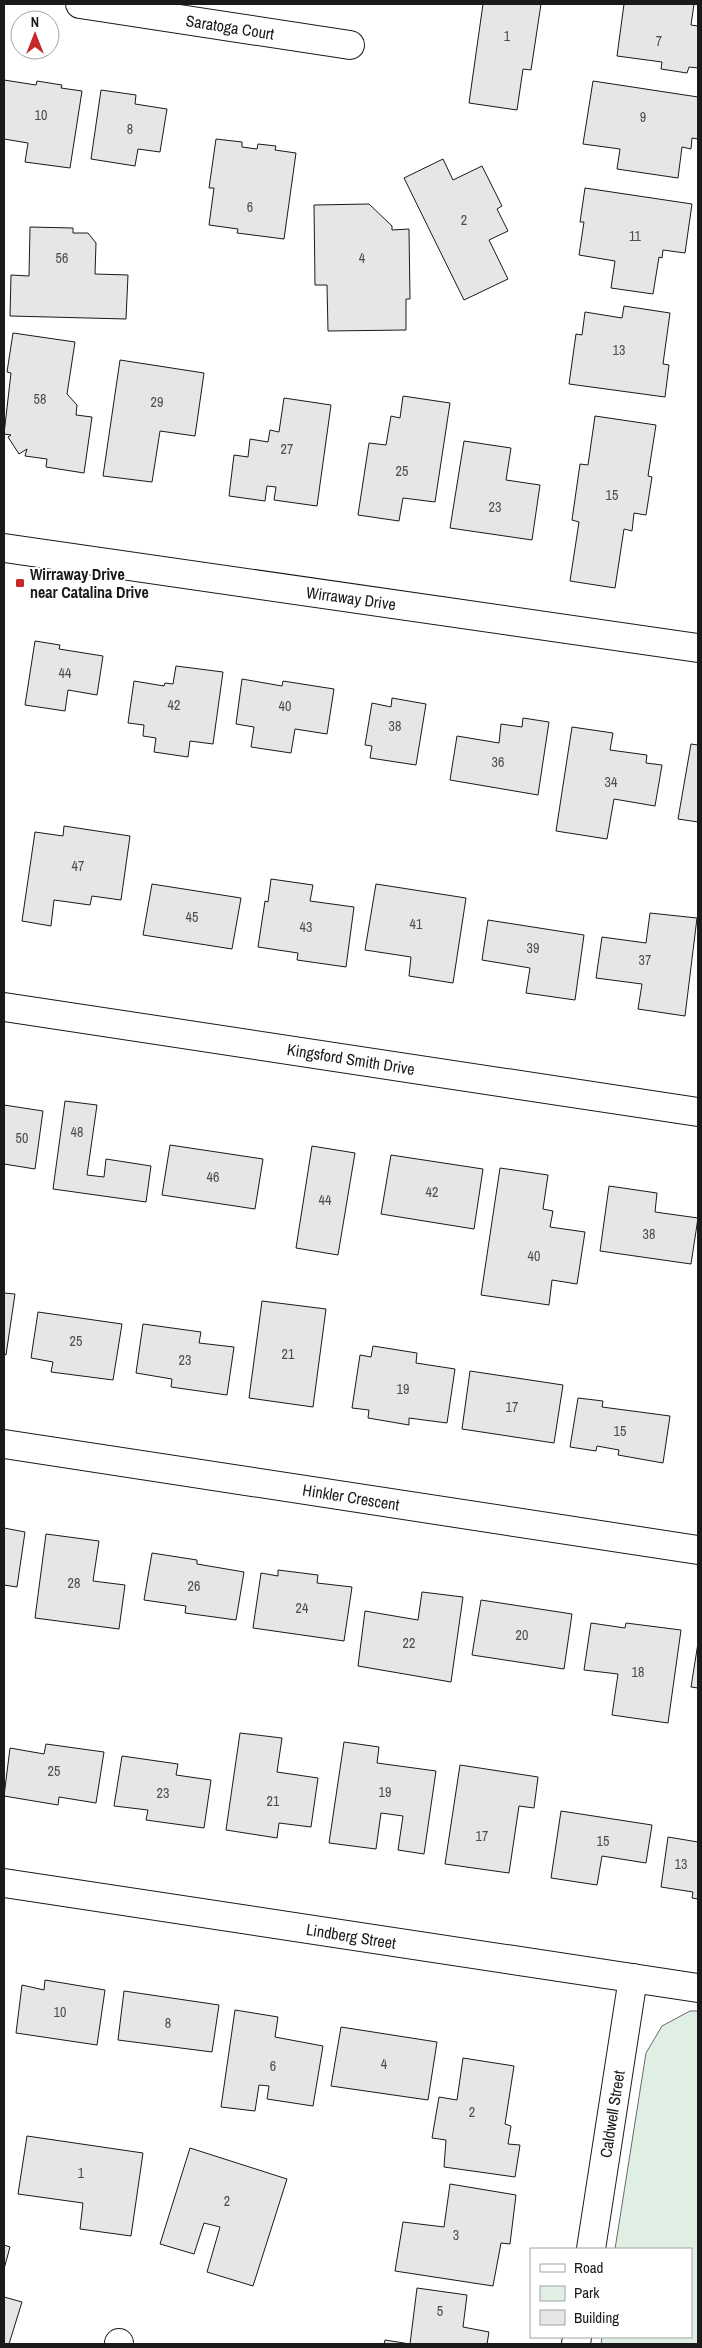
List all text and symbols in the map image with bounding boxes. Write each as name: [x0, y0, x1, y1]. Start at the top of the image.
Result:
street label: Saratoga Court: [184, 9, 276, 45]
north arrow: [10, 10, 60, 60]
text: N: [31, 13, 39, 31]
house number: 1: [504, 27, 511, 45]
house number: 7: [656, 32, 662, 50]
house number: 10: [35, 106, 47, 124]
house number: 9: [640, 108, 646, 126]
house number: 8: [127, 120, 133, 138]
house number: 6: [247, 198, 253, 216]
house number: 2: [461, 211, 467, 229]
house number: 11: [629, 227, 642, 245]
house number: 56: [56, 249, 68, 267]
house number: 4: [359, 249, 366, 267]
house number: 13: [613, 341, 625, 359]
house number: 58: [34, 390, 46, 408]
house number: 29: [151, 393, 163, 411]
house number: 27: [281, 440, 293, 458]
house number: 25: [396, 462, 408, 480]
house number: 15: [606, 486, 618, 504]
house number: 23: [489, 498, 501, 516]
place label: Wirraway Drive near Catalina Drive: [30, 563, 149, 603]
marker: Wirraway Drive near Catalina Drive: [14, 577, 26, 589]
street label: Wirraway Drive: [305, 581, 397, 615]
house number: 44: [59, 664, 72, 682]
house number: 42: [168, 696, 180, 714]
house number: 40: [279, 697, 291, 715]
house number: 38: [389, 717, 401, 735]
house number: 36: [492, 753, 504, 771]
house number: 34: [605, 773, 618, 791]
house number: 47: [72, 857, 84, 875]
house number: 45: [186, 908, 198, 926]
house number: 41: [410, 915, 423, 933]
house number: 43: [300, 918, 312, 936]
house number: 39: [527, 939, 539, 957]
house number: 37: [639, 951, 651, 969]
street label: Kingsford Smith Drive: [286, 1038, 416, 1080]
house number: 48: [71, 1123, 83, 1141]
house number: 50: [16, 1129, 28, 1147]
house number: 46: [207, 1168, 219, 1186]
house number: 42: [426, 1183, 438, 1201]
house number: 44: [319, 1191, 332, 1209]
house number: 38: [643, 1225, 655, 1243]
house number: 40: [528, 1247, 540, 1265]
house number: 25: [70, 1332, 82, 1350]
house number: 21: [282, 1345, 295, 1363]
house number: 23: [179, 1351, 191, 1369]
house number: 19: [397, 1380, 409, 1398]
house number: 17: [506, 1398, 518, 1416]
house number: 15: [614, 1422, 626, 1440]
street label: Hinkler Crescent: [301, 1478, 401, 1516]
house number: 28: [68, 1574, 80, 1592]
house number: 26: [188, 1577, 200, 1595]
house number: 24: [296, 1599, 309, 1617]
house number: 20: [516, 1626, 528, 1644]
house number: 22: [403, 1634, 415, 1652]
house number: 18: [632, 1663, 644, 1681]
house number: 25: [48, 1762, 60, 1780]
house number: 19: [379, 1783, 391, 1801]
house number: 23: [157, 1784, 169, 1802]
house number: 21: [267, 1792, 280, 1810]
house number: 17: [476, 1827, 488, 1845]
house number: 15: [597, 1832, 609, 1850]
house number: 13: [675, 1855, 687, 1873]
street label: Lindberg Street: [305, 1918, 398, 1954]
house number: 10: [54, 2003, 66, 2021]
house number: 8: [165, 2014, 171, 2032]
house number: 4: [381, 2055, 388, 2073]
house number: 6: [270, 2057, 276, 2075]
street label: Caldwell Street: [594, 2068, 630, 2159]
house number: 2: [469, 2103, 475, 2121]
house number: 1: [78, 2164, 85, 2182]
house number: 2: [224, 2192, 230, 2210]
house number: 3: [453, 2226, 459, 2244]
legend: [530, 2248, 692, 2338]
text: Road: [574, 2257, 603, 2278]
text: Park: [574, 2282, 600, 2303]
house number: 5: [437, 2302, 443, 2320]
text: Building: [574, 2307, 619, 2328]

